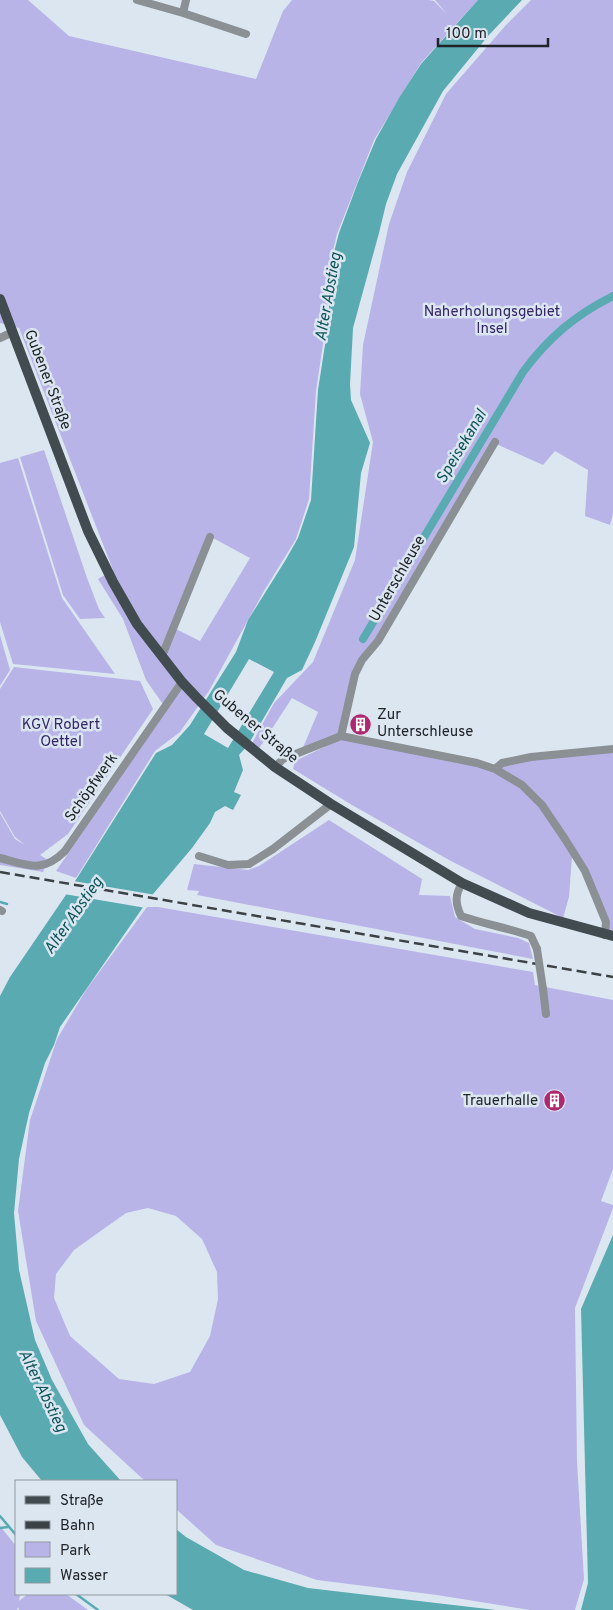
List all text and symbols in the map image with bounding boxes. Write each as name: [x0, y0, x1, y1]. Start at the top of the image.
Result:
scale bar: [438, 15, 548, 47]
text: 100 m: [446, 25, 487, 44]
water label: Alter Abstieg: [311, 251, 347, 343]
park label: Naherholungsgebiet Insel: [424, 303, 560, 339]
street label: Gubener Straße: [19, 327, 75, 433]
water label: Speisekanal: [432, 406, 492, 488]
street label: Unterschleuse: [366, 533, 430, 625]
street label: Gubener Straße: [208, 686, 302, 768]
place label: Zur Unterschleuse: [377, 706, 473, 742]
building icon: Zur Unterschleuse: [349, 712, 373, 736]
park label: KGV Robert Oettel: [22, 716, 100, 752]
street label: Schöpfwerk: [61, 750, 123, 826]
water label: Alter Abstieg: [40, 873, 108, 958]
building icon: Trauerhalle: [542, 1089, 566, 1113]
place label: Trauerhalle: [462, 1092, 538, 1111]
water label: Alter Abstieg: [13, 1346, 71, 1436]
legend: [15, 1480, 178, 1595]
text: Straße: [60, 1492, 104, 1511]
text: Bahn: [60, 1517, 95, 1536]
text: Park: [60, 1542, 91, 1561]
text: Wasser: [60, 1567, 108, 1586]

